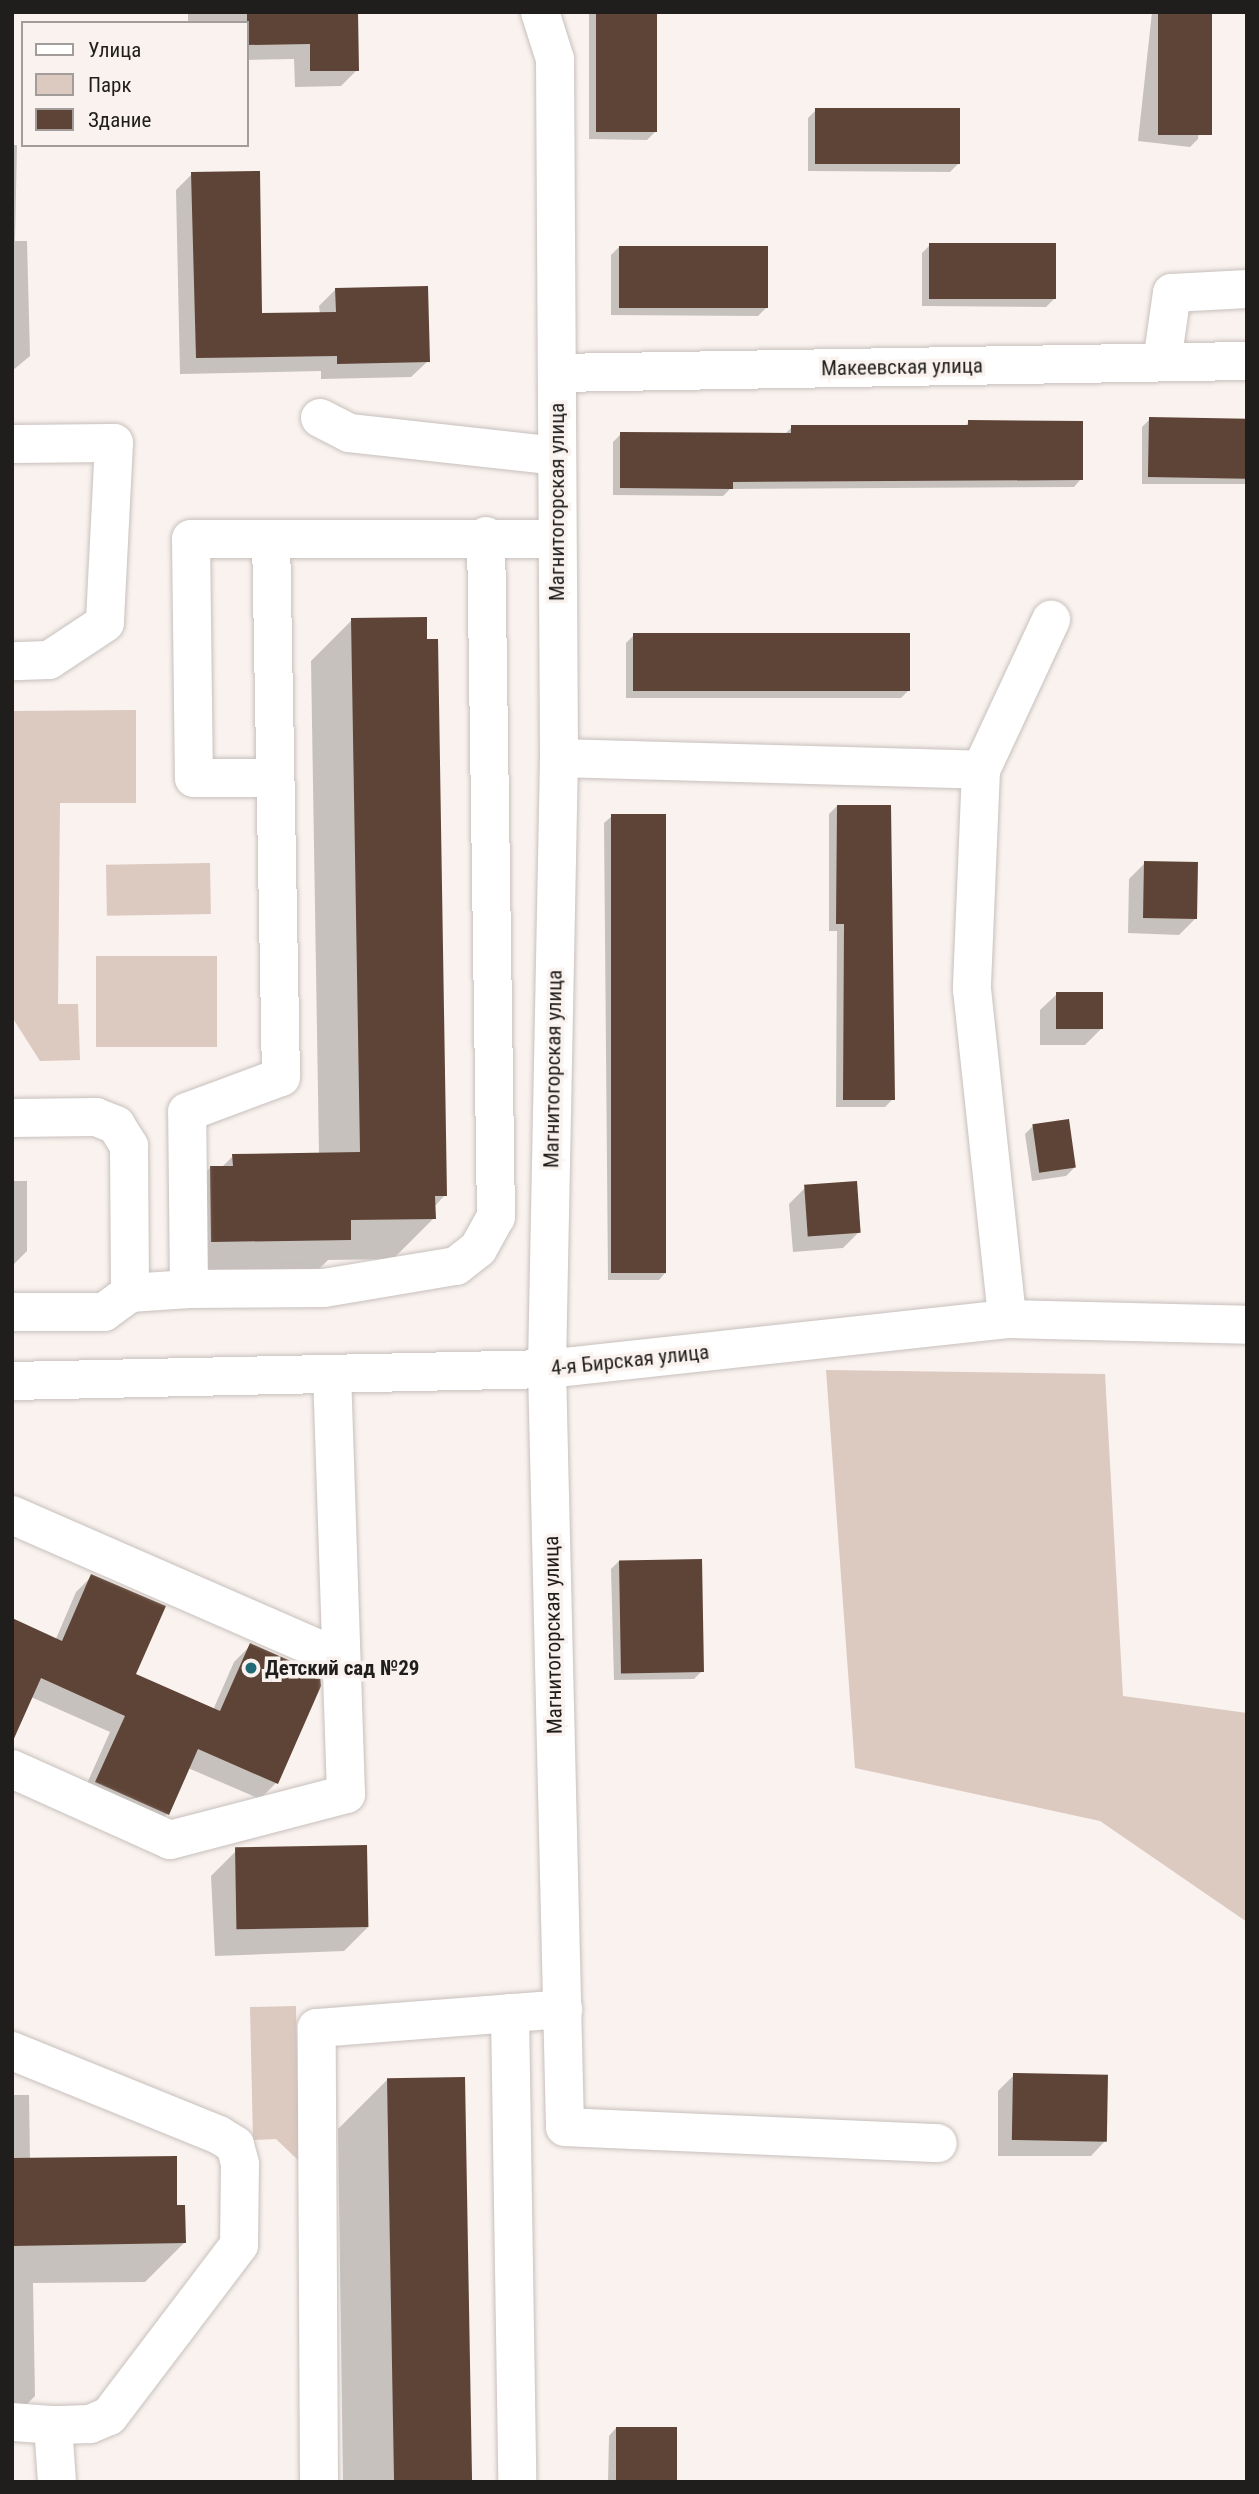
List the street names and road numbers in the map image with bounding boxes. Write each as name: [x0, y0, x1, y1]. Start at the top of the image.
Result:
street label: Макеевская улица: [821, 353, 983, 381]
street label: Магнитогорская улица: [544, 403, 570, 601]
street label: Магнитогорская улица: [539, 970, 567, 1168]
street label: 4-я Бирская улица: [550, 1339, 710, 1381]
street label: Магнитогорская улица: [539, 1536, 567, 1734]

